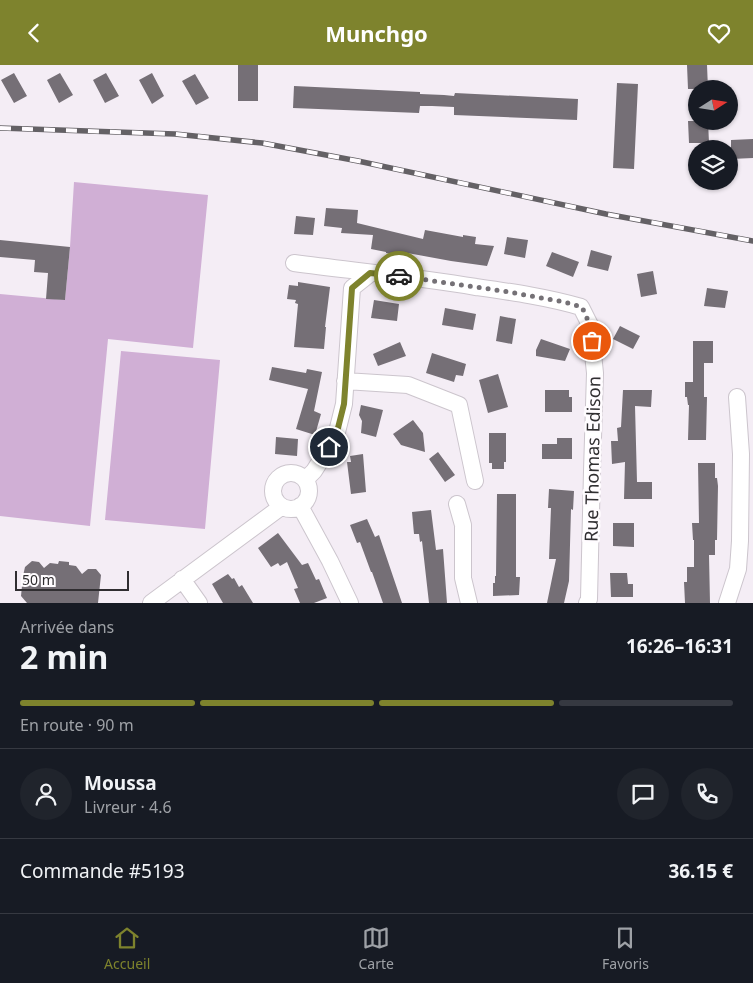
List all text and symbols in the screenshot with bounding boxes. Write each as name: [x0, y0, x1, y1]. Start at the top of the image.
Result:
text: Munchgo: [325, 18, 428, 48]
icon: back: [20, 19, 48, 47]
icon: heart: [705, 19, 733, 47]
north arrow: [688, 80, 738, 130]
map controls: [688, 80, 738, 190]
button: layers: [688, 140, 738, 190]
courier: [374, 251, 424, 301]
icon: car: [385, 262, 413, 290]
pin: [571, 320, 613, 362]
icon: bag: [578, 327, 606, 355]
street label: Rue Thomas Edison: [579, 376, 605, 542]
pin: [308, 426, 350, 468]
icon: home: [315, 433, 343, 461]
scale bar: [15, 568, 129, 591]
text: 50 m: [22, 570, 55, 589]
text: Arrivée dans: [20, 616, 114, 638]
text: 16:26–16:31: [626, 633, 733, 659]
text: 2 min: [20, 635, 108, 678]
text: En route · 90 m: [20, 714, 134, 736]
button: person: [20, 768, 72, 820]
button: chat: [617, 768, 669, 820]
button: phone: [681, 768, 733, 820]
text: Moussa: [84, 770, 157, 796]
text: Livreur · 4.6: [84, 796, 172, 818]
text: Commande #5193: [20, 858, 185, 884]
text: 36.15 €: [668, 858, 733, 884]
tab: Accueil: [104, 924, 150, 973]
tab: Carte: [358, 924, 394, 973]
tab: Favoris: [602, 924, 649, 973]

